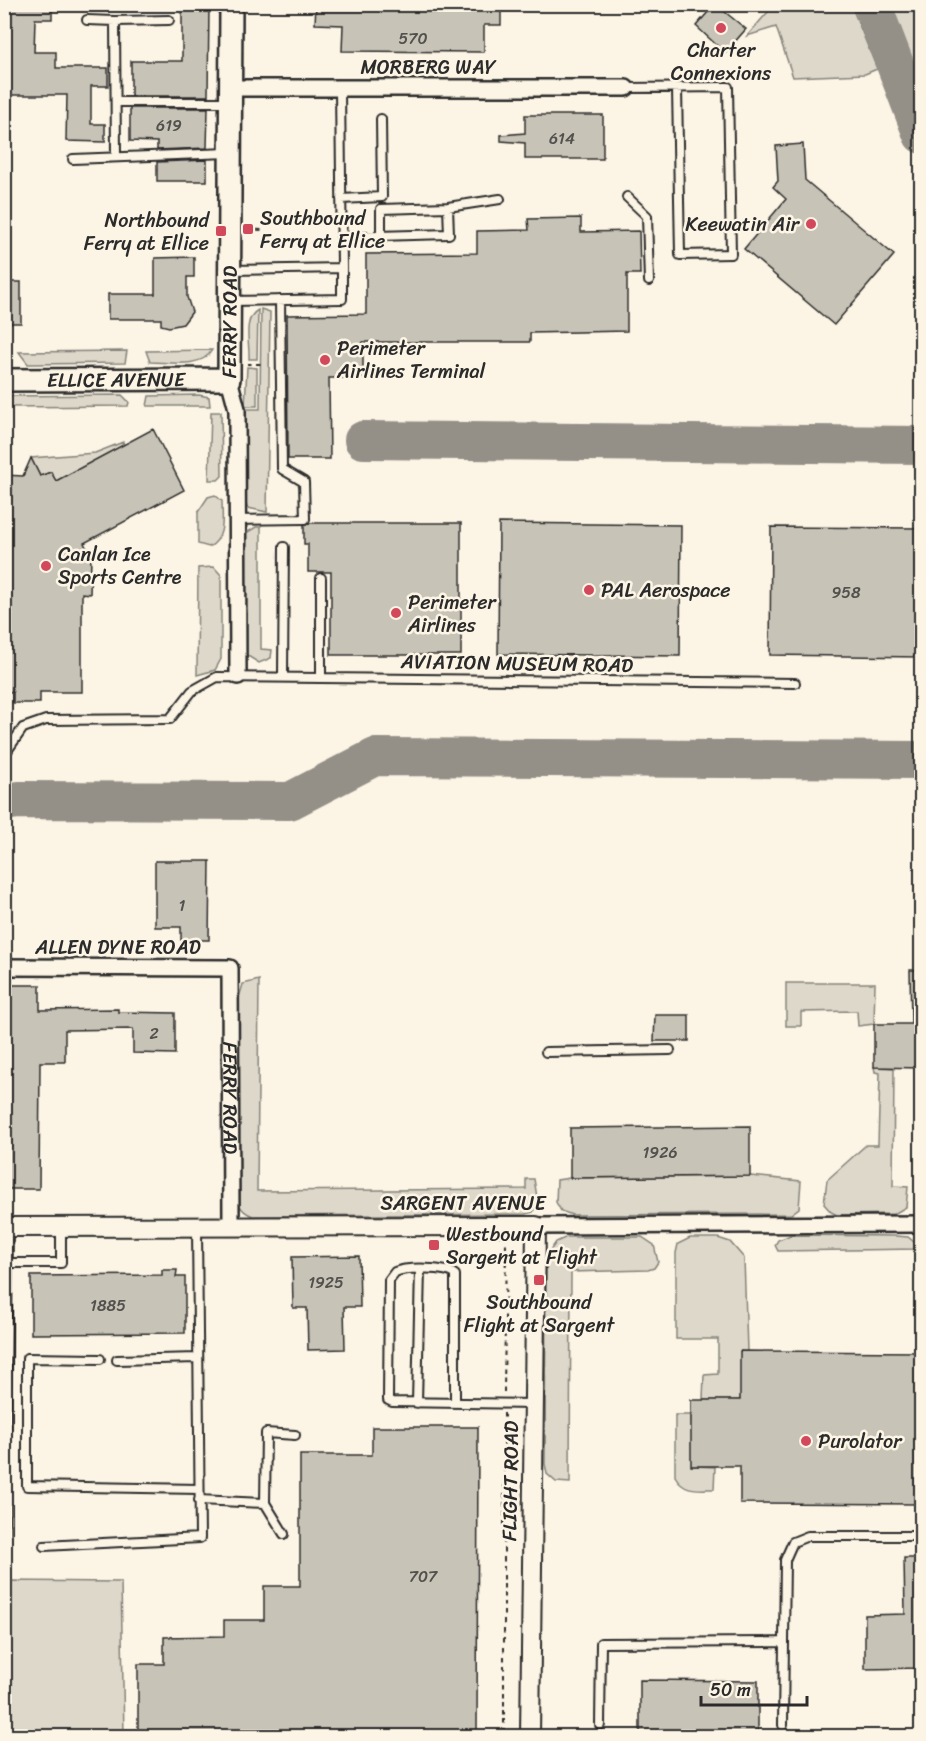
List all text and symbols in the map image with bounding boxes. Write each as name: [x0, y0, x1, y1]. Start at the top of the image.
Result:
marker: Charter Connexions: [714, 21, 728, 35]
house number: 570: [398, 24, 428, 53]
place label: Charter Connexions: [671, 33, 772, 91]
street label: MORBERG WAY: [360, 50, 498, 85]
house number: 619: [156, 111, 182, 140]
house number: 614: [549, 124, 575, 153]
place label: Southbound Ferry at Ellice: [260, 201, 385, 259]
place label: Northbound Ferry at Ellice: [84, 203, 210, 261]
place label: Keewatin Air: [685, 207, 801, 242]
marker: Keewatin Air: [804, 217, 818, 231]
marker: Southbound Ferry at Ellice: [241, 222, 255, 236]
marker: Northbound Ferry at Ellice: [214, 224, 228, 238]
street label: FERRY ROAD: [212, 266, 248, 378]
place label: Perimeter Airlines Terminal: [336, 331, 486, 389]
marker: Perimeter Airlines Terminal: [318, 353, 332, 367]
street label: ELLICE AVENUE: [47, 362, 187, 398]
place label: Canlan Ice Sports Centre: [58, 537, 182, 595]
marker: Canlan Ice Sports Centre: [39, 559, 53, 573]
place label: PAL Aerospace: [601, 573, 731, 608]
house number: 958: [831, 578, 861, 607]
marker: PAL Aerospace: [582, 583, 596, 597]
place label: Perimeter Airlines: [407, 585, 497, 643]
marker: Perimeter Airlines: [389, 606, 403, 620]
street label: AVIATION MUSEUM ROAD: [400, 644, 633, 683]
house number: 1: [179, 891, 186, 920]
street label: ALLEN DYNE ROAD: [34, 930, 201, 965]
house number: 2: [149, 1019, 159, 1048]
street label: FERRY ROAD: [212, 1042, 248, 1154]
house number: 1926: [642, 1138, 678, 1167]
street label: SARGENT AVENUE: [380, 1186, 547, 1221]
place label: Westbound Sargent at Flight: [446, 1217, 598, 1275]
marker: Westbound Sargent at Flight: [427, 1238, 441, 1252]
house number: 1925: [308, 1268, 344, 1297]
marker: Southbound Flight at Sargent: [532, 1273, 546, 1287]
place label: Southbound Flight at Sargent: [464, 1285, 615, 1343]
house number: 1885: [90, 1291, 126, 1320]
street label: FLIGHT ROAD: [492, 1421, 529, 1541]
place label: Purolator: [818, 1424, 903, 1459]
marker: Purolator: [799, 1434, 813, 1448]
house number: 707: [409, 1562, 438, 1591]
scale bar: [701, 1669, 808, 1707]
text: 50 m: [710, 1674, 751, 1706]

